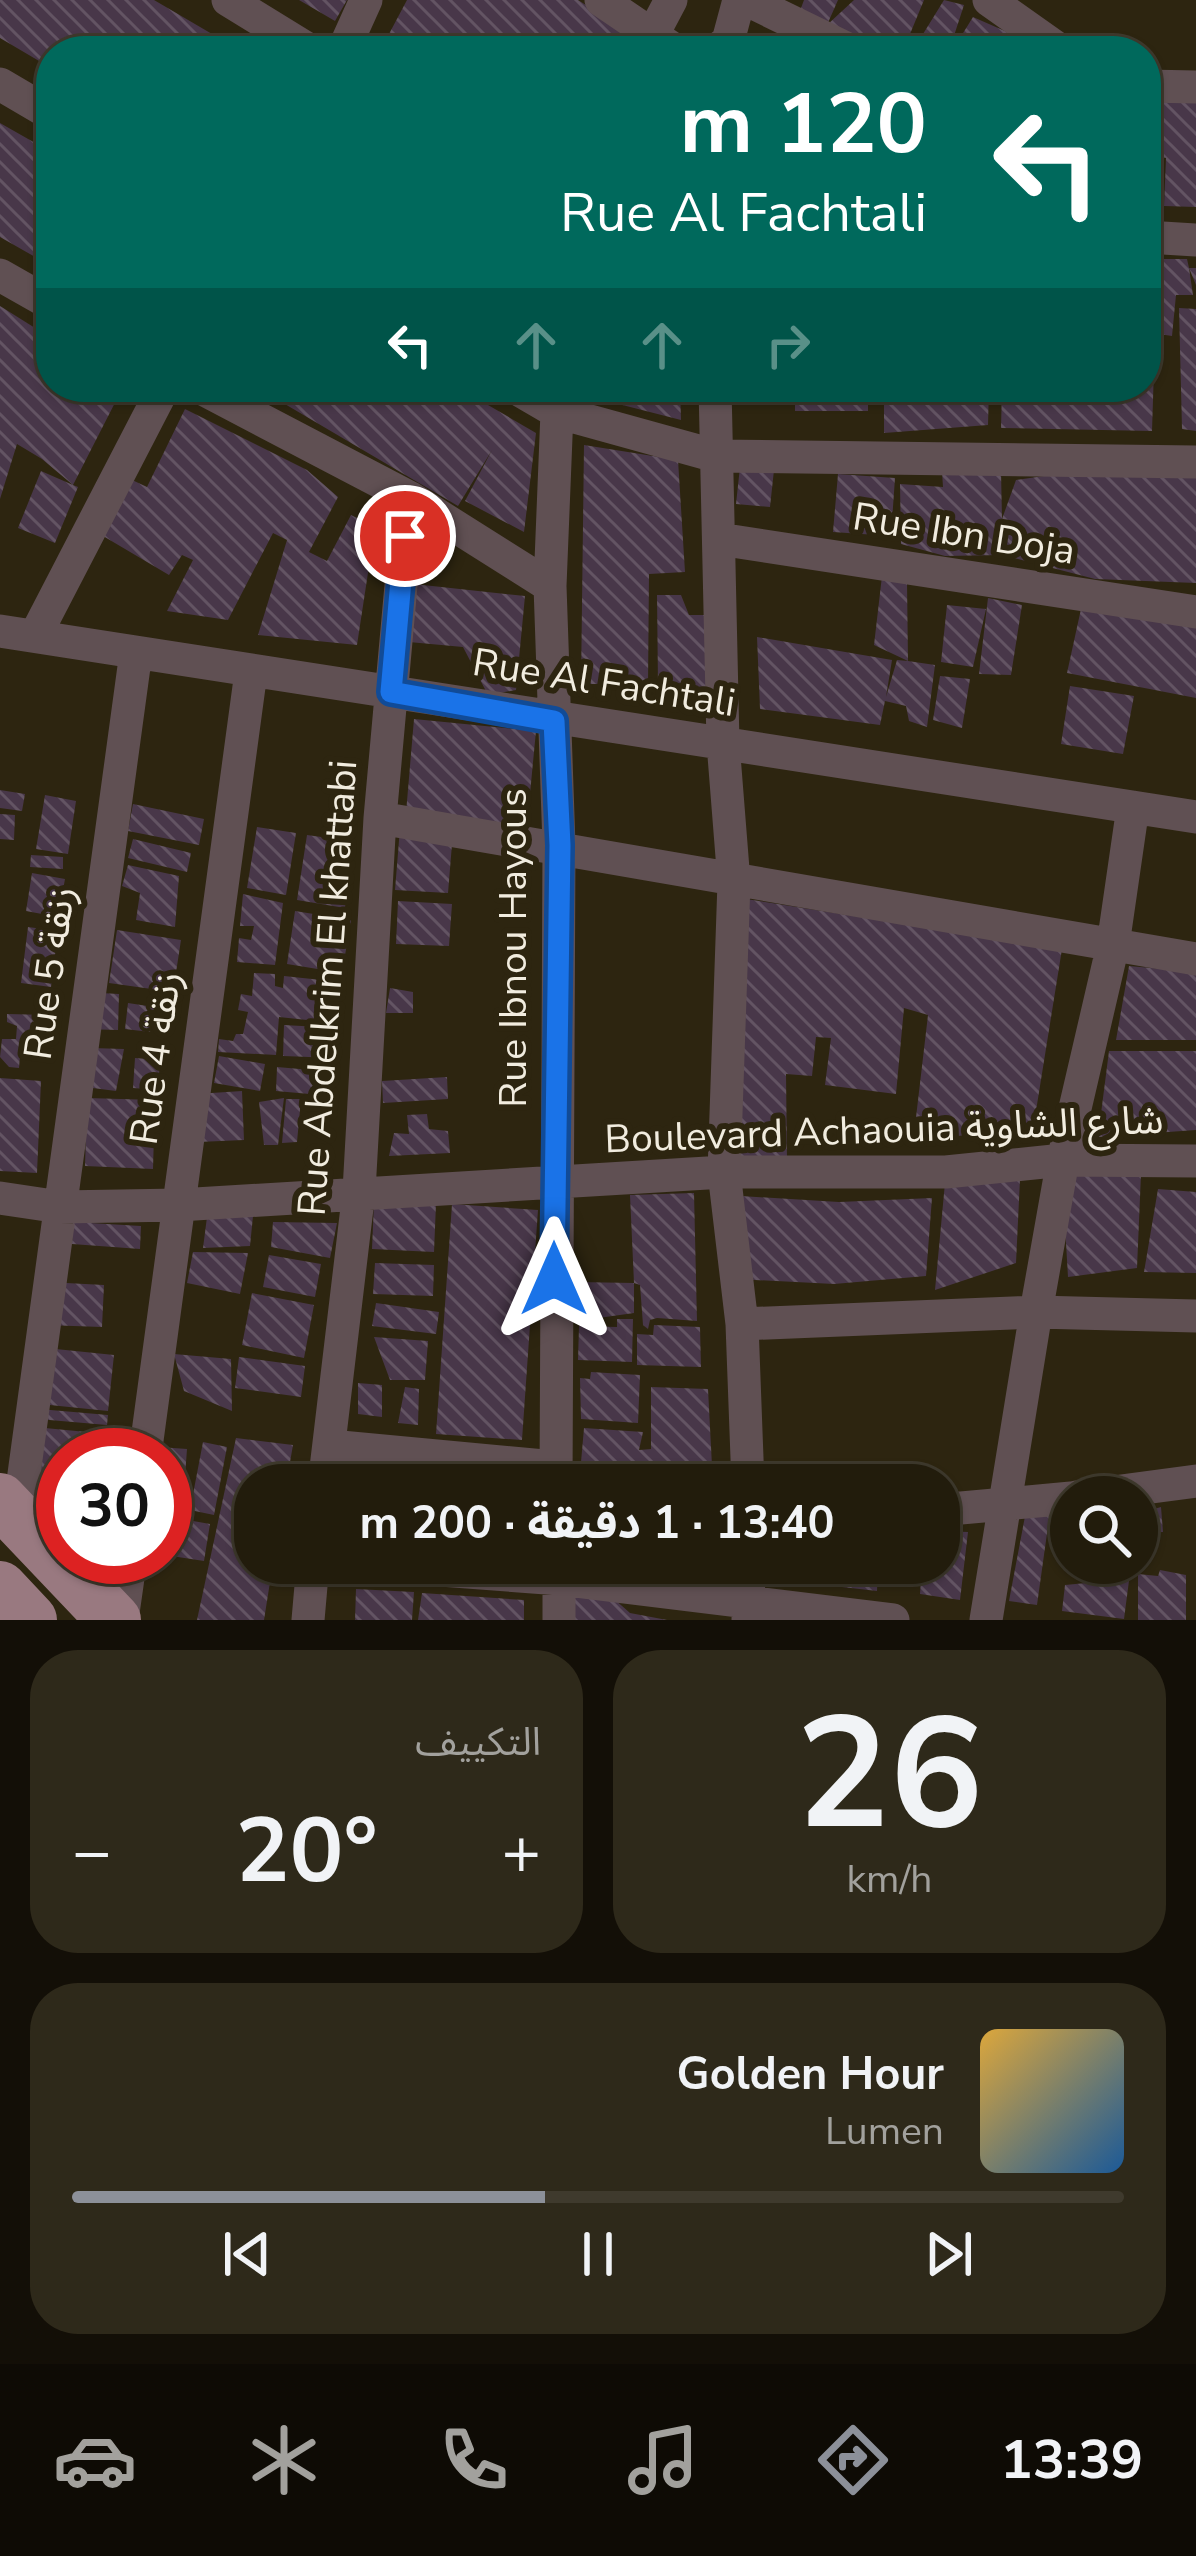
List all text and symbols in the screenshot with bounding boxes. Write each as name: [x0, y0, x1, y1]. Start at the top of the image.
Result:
text: 120 m: [679, 67, 927, 182]
icon: left: [969, 84, 1125, 240]
text: Rue Al Fachtali: [560, 176, 927, 250]
icon: left: [377, 312, 443, 378]
icon: ahead: [503, 312, 569, 378]
icon: ahead: [629, 312, 695, 378]
icon: right: [755, 312, 821, 378]
pin: [354, 485, 456, 587]
street label: Rue Ibn Doja: [849, 490, 1079, 578]
icon: arrive: [372, 503, 438, 569]
street label: Rue Al Fachtali: [469, 636, 739, 730]
street label: Rue Abdelkrim El khattabi: [286, 758, 370, 1218]
street label: Rue Ibnou Hayous: [487, 788, 540, 1108]
street label: Rue 5 زنقة: [12, 883, 88, 1063]
street label: Rue 4 زنقة: [118, 968, 194, 1148]
street label: Boulevard Achaouia شارع الشاوية: [604, 1094, 1164, 1167]
position arrow: [491, 1216, 617, 1342]
speed limit sign: 30: [36, 1428, 192, 1584]
map controls: [1050, 1476, 1158, 1584]
button: search: [1050, 1476, 1158, 1584]
text: 13:40 · 1 دقيقة · 200 m: [359, 1493, 835, 1554]
text: 26: [796, 1668, 983, 1881]
text: التكييف: [415, 1716, 541, 1769]
text: 20°: [235, 1790, 378, 1913]
text: −: [72, 1807, 112, 1897]
text: +: [501, 1807, 541, 1897]
text: km/h: [847, 1853, 932, 1906]
text: Golden Hour: [677, 2044, 944, 2105]
text: Lumen: [825, 2105, 944, 2158]
icon: previous: [214, 2221, 280, 2287]
icon: pause: [565, 2221, 631, 2287]
icon: next: [916, 2221, 982, 2287]
icon: car: [53, 2418, 137, 2502]
icon: climate: [242, 2418, 326, 2502]
icon: phone: [432, 2418, 516, 2502]
icon: music: [621, 2418, 705, 2502]
icon: directions: [811, 2418, 895, 2502]
text: 13:39: [1000, 2423, 1143, 2497]

